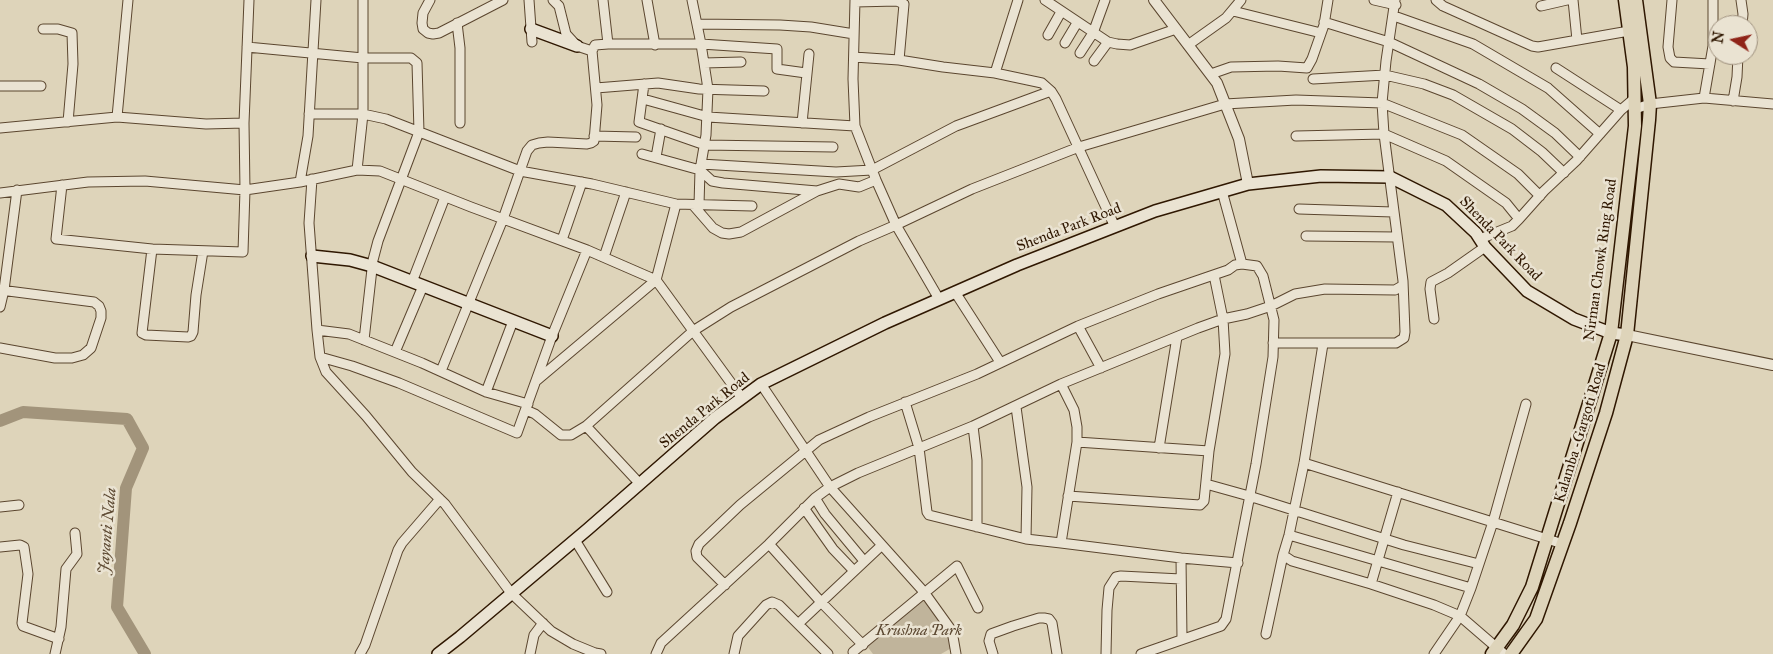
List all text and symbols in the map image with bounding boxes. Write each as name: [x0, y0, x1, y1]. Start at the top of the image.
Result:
north arrow: [1708, 15, 1758, 65]
text: N: [1709, 30, 1728, 45]
street label: Nirman Chowk Ring Road: [1581, 178, 1621, 342]
street label: Shenda Park Road: [1455, 193, 1545, 285]
street label: Shenda Park Road: [1014, 200, 1124, 256]
street label: Kalamba -Gargoti Road: [1551, 361, 1611, 505]
street label: Shenda Park Road: [656, 369, 754, 453]
water label: Jayanti Nala: [95, 487, 121, 575]
park label: Krushna Park: [876, 622, 962, 640]

